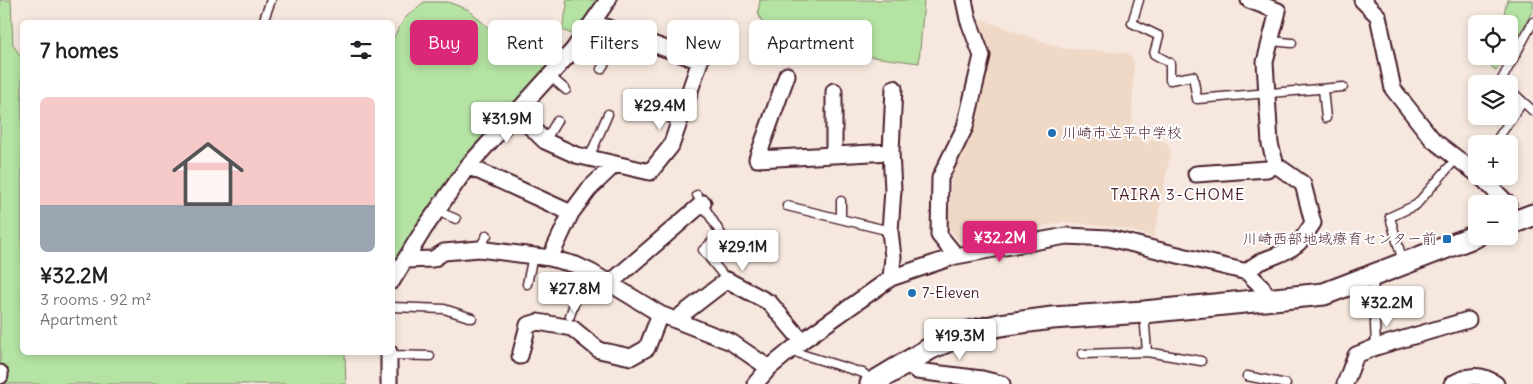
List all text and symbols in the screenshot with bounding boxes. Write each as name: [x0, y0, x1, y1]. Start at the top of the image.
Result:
map controls: [1468, 15, 1518, 245]
button: locate: [1468, 15, 1518, 65]
chip: Buy: [410, 20, 478, 65]
chip: Rent: [488, 20, 562, 65]
chip: Filters: [572, 20, 657, 65]
chip: New: [667, 20, 739, 65]
chip: Apartment: [749, 20, 872, 65]
icon: filters: [347, 36, 375, 64]
text: 7 homes: [40, 37, 119, 64]
button: layers: [1468, 75, 1518, 125]
pin: ¥29.4M: [619, 88, 701, 131]
text: ¥29.4M: [634, 95, 686, 115]
pin: ¥31.9M: [466, 102, 548, 144]
text: ¥31.9M: [482, 108, 532, 128]
place label: 川崎市立平中学校: [1062, 123, 1182, 142]
marker: 川崎市立平中学校: [1046, 127, 1058, 139]
icon: home: [163, 129, 253, 219]
button: +: [1468, 135, 1518, 185]
district label: TAIRA 3-CHOME: [1111, 184, 1245, 204]
button: −: [1468, 195, 1518, 245]
pin: ¥32.2M: [959, 220, 1041, 263]
text: ¥32.2M: [974, 227, 1026, 247]
place label: 川崎西部地域療育センター前: [1243, 229, 1437, 248]
pin: ¥29.1M: [702, 230, 784, 272]
marker: 川崎西部地域療育センター前: [1441, 233, 1453, 245]
text: ¥29.1M: [718, 236, 768, 256]
text: ¥32.2M: [40, 262, 109, 289]
pin: ¥27.8M: [534, 272, 616, 314]
text: ¥27.8M: [549, 278, 601, 298]
place label: 7-Eleven: [922, 283, 980, 302]
pin: ¥32.2M: [1346, 286, 1428, 328]
marker: 7-Eleven: [906, 287, 918, 299]
text: 3 rooms · 92 m²: [40, 289, 152, 309]
text: ¥32.2M: [1361, 292, 1413, 312]
text: Apartment: [40, 309, 118, 329]
pin: ¥19.3M: [919, 318, 1001, 361]
text: ¥19.3M: [935, 325, 985, 345]

